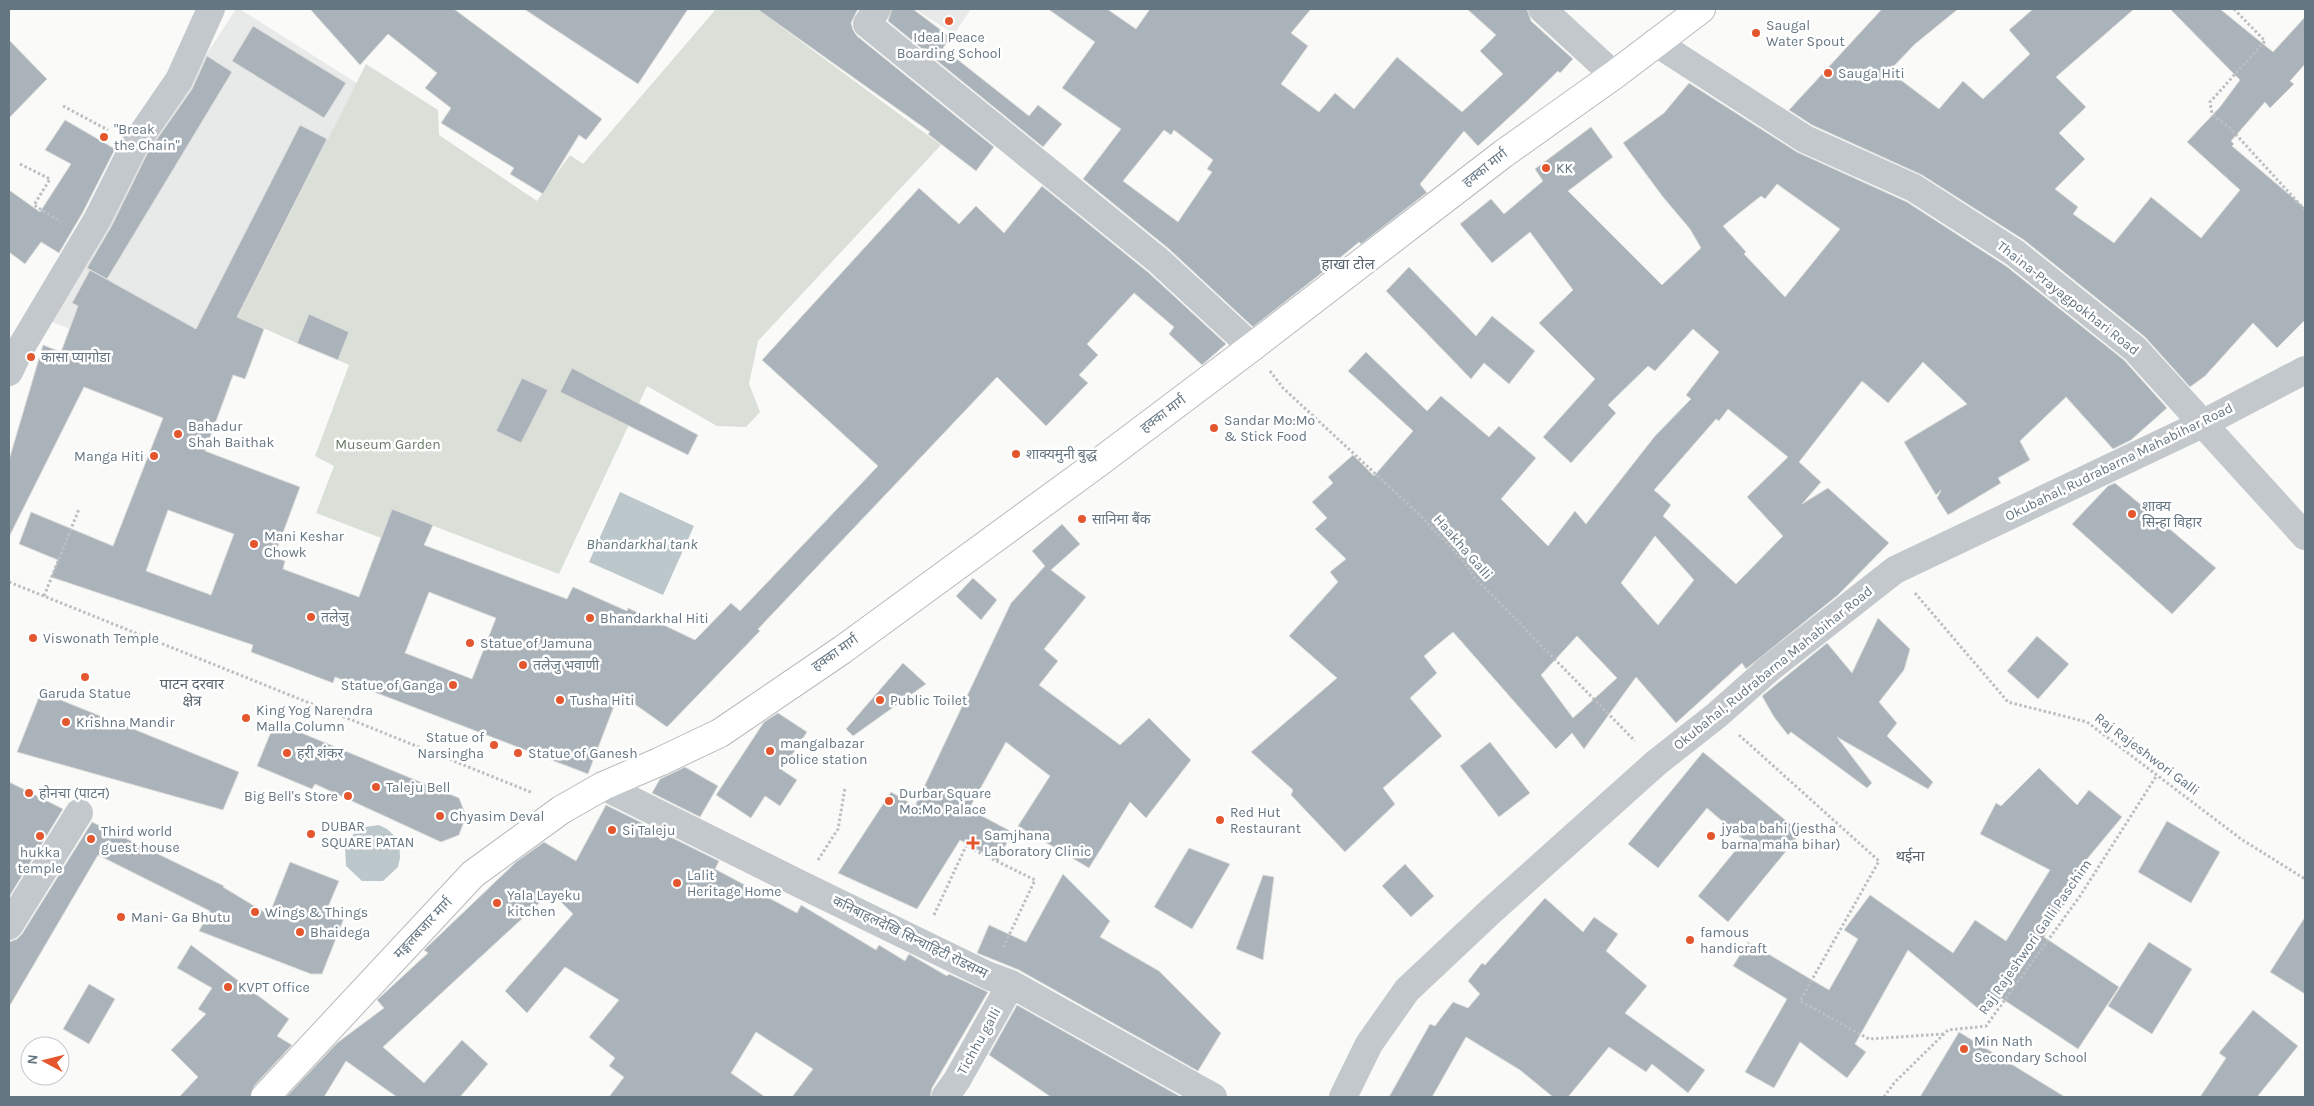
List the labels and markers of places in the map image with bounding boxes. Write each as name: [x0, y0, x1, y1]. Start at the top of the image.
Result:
marker: Ideal Peace Boarding School: [943, 15, 955, 27]
place label: Saugal Water Spout: [1766, 17, 1845, 50]
marker: Saugal Water Spout: [1750, 27, 1762, 39]
place label: Ideal Peace Boarding School: [897, 29, 1001, 62]
place label: Sauga Hiti: [1838, 65, 1905, 82]
marker: Sauga Hiti: [1822, 67, 1834, 79]
place label: "Break the Chain": [114, 121, 180, 154]
marker: "Break the Chain": [98, 131, 110, 143]
place label: KK: [1556, 160, 1574, 177]
marker: KK: [1540, 162, 1552, 174]
place label: कासा प्यागोडा: [41, 349, 111, 366]
marker: कासा प्यागोडा: [25, 351, 37, 363]
place label: Sandar Mo:Mo & Stick Food: [1224, 412, 1315, 445]
place label: Bahadur Shah Baithak: [188, 418, 274, 451]
marker: Sandar Mo:Mo & Stick Food: [1208, 422, 1220, 434]
marker: Bahadur Shah Baithak: [172, 428, 184, 440]
place label: शाक्यमुनी बुद्ध: [1026, 446, 1098, 464]
place label: Manga Hiti: [74, 448, 144, 465]
marker: शाक्यमुनी बुद्ध: [1010, 448, 1022, 460]
marker: Manga Hiti: [148, 450, 160, 462]
place label: शाक्य सिन्हा विहार: [2142, 498, 2202, 531]
marker: शाक्य सिन्हा विहार: [2126, 508, 2138, 520]
place label: सानिमा बैंक: [1092, 511, 1151, 528]
marker: सानिमा बैंक: [1076, 513, 1088, 525]
place label: Mani Keshar Chowk: [264, 528, 345, 561]
marker: Mani Keshar Chowk: [248, 538, 260, 550]
place label: तलेजु: [321, 608, 350, 627]
place label: Bhandarkhal Hiti: [600, 610, 709, 627]
marker: तलेजु: [305, 611, 317, 623]
marker: Bhandarkhal Hiti: [584, 612, 596, 624]
place label: Viswonath Temple: [43, 630, 159, 647]
marker: Viswonath Temple: [27, 632, 39, 644]
place label: Statue of Jamuna: [480, 635, 593, 652]
marker: Statue of Jamuna: [464, 637, 476, 649]
place label: तलेजु भवाणी: [533, 656, 600, 675]
marker: तलेजु भवाणी: [517, 659, 529, 671]
marker: Garuda Statue: [79, 671, 91, 683]
place label: Statue of Ganga: [341, 677, 443, 694]
marker: Statue of Ganga: [447, 679, 459, 691]
place label: Garuda Statue: [39, 685, 131, 702]
place label: Tusha Hiti: [570, 692, 634, 709]
place label: Public Toilet: [890, 692, 967, 709]
marker: Tusha Hiti: [554, 694, 566, 706]
marker: Public Toilet: [874, 694, 886, 706]
place label: King Yog Narendra Malla Column: [256, 702, 373, 735]
marker: King Yog Narendra Malla Column: [240, 712, 252, 724]
place label: Krishna Mandir: [76, 714, 176, 731]
marker: Krishna Mandir: [60, 716, 72, 728]
place label: Statue of Narsingha: [418, 729, 484, 762]
place label: mangalbazar police station: [780, 735, 868, 768]
marker: Statue of Narsingha: [488, 739, 500, 751]
place label: हरी शंकर: [297, 745, 343, 762]
place label: Statue of Ganesh: [528, 745, 638, 762]
marker: mangalbazar police station: [764, 745, 776, 757]
marker: हरी शंकर: [281, 747, 293, 759]
marker: Statue of Ganesh: [512, 747, 524, 759]
place label: Taleju Bell: [386, 779, 451, 796]
marker: Taleju Bell: [370, 781, 382, 793]
place label: होनचा (पाटन): [39, 785, 110, 802]
place label: Durbar Square Mo:Mo Palace: [899, 785, 991, 818]
marker: होनचा (पाटन): [23, 787, 35, 799]
place label: Big Bell's Store: [244, 788, 338, 805]
marker: Big Bell's Store: [342, 790, 354, 802]
marker: Durbar Square Mo:Mo Palace: [883, 795, 895, 807]
place label: Red Hut Restaurant: [1230, 804, 1301, 837]
place label: Chyasim Deval: [450, 808, 544, 825]
marker: Chyasim Deval: [434, 810, 446, 822]
marker: Red Hut Restaurant: [1214, 814, 1226, 826]
place label: DUBAR SQUARE PATAN: [321, 818, 414, 851]
place label: jyaba bahi (jestha barna maha bihar): [1719, 820, 1841, 853]
place label: Si Taleju: [622, 822, 675, 839]
place label: Third world guest house: [101, 823, 180, 856]
marker: Si Taleju: [606, 824, 618, 836]
place label: Samjhana Laboratory Clinic: [984, 827, 1091, 860]
marker: DUBAR SQUARE PATAN: [305, 828, 317, 840]
marker: hukka temple: [34, 830, 46, 842]
marker: jyaba bahi (jestha barna maha bihar): [1705, 830, 1717, 842]
marker: Third world guest house: [85, 833, 97, 845]
marker: Samjhana Laboratory Clinic: [966, 836, 980, 850]
place label: hukka temple: [18, 844, 62, 877]
place label: Lalit Heritage Home: [687, 867, 781, 900]
marker: Lalit Heritage Home: [671, 877, 683, 889]
place label: Yala Layeku kitchen: [507, 887, 581, 920]
marker: Yala Layeku kitchen: [491, 897, 503, 909]
place label: Wings & Things: [265, 904, 368, 921]
marker: Wings & Things: [249, 906, 261, 918]
place label: Mani- Ga Bhutu: [131, 909, 231, 926]
marker: Mani- Ga Bhutu: [115, 911, 127, 923]
place label: Bhaidega: [310, 924, 370, 941]
place label: famous handicraft: [1700, 924, 1767, 957]
marker: Bhaidega: [294, 926, 306, 938]
marker: famous handicraft: [1684, 934, 1696, 946]
place label: KVPT Office: [238, 979, 310, 996]
marker: KVPT Office: [222, 981, 234, 993]
place label: Min Nath Secondary School: [1974, 1033, 2087, 1066]
marker: Min Nath Secondary School: [1958, 1043, 1970, 1055]

